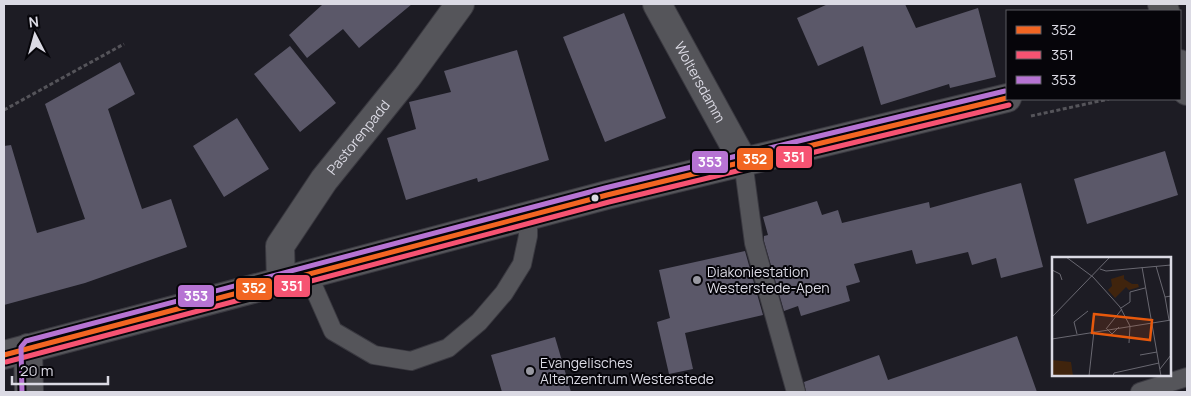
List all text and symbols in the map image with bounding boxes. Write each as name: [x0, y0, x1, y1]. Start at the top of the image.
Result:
north arrow: [10, 10, 60, 60]
legend: [1006, 10, 1181, 100]
text: N: [28, 12, 40, 32]
text: 352: [1051, 19, 1076, 40]
street label: Woltersdamm: [670, 38, 730, 126]
text: 351: [1051, 44, 1074, 65]
text: 353: [1051, 69, 1076, 90]
street label: Pastorenpadd: [322, 96, 394, 178]
line badge: 351: [775, 145, 813, 169]
line badge: 352: [736, 147, 774, 171]
text: 351: [783, 147, 805, 166]
text: 352: [743, 149, 767, 168]
line badge: 353: [691, 150, 729, 174]
text: 353: [698, 152, 722, 171]
unlabelled marker: [590, 193, 600, 203]
inset map: [1052, 257, 1171, 376]
place label: Diakoniestation Westerstede-Apen: [707, 262, 829, 297]
line badge: 351: [273, 274, 311, 298]
marker: Diakoniestation Westerstede-Apen: [691, 274, 703, 286]
text: 351: [281, 276, 303, 295]
line badge: 352: [235, 277, 273, 301]
text: 352: [242, 278, 266, 297]
line badge: 353: [177, 284, 215, 308]
text: 353: [184, 286, 208, 305]
place label: Evangelisches Altenzentrum Westerstede: [540, 353, 714, 388]
scale bar: [12, 354, 109, 386]
text: 20 m: [20, 360, 53, 381]
marker: Evangelisches Altenzentrum Westerstede: [524, 365, 536, 377]

